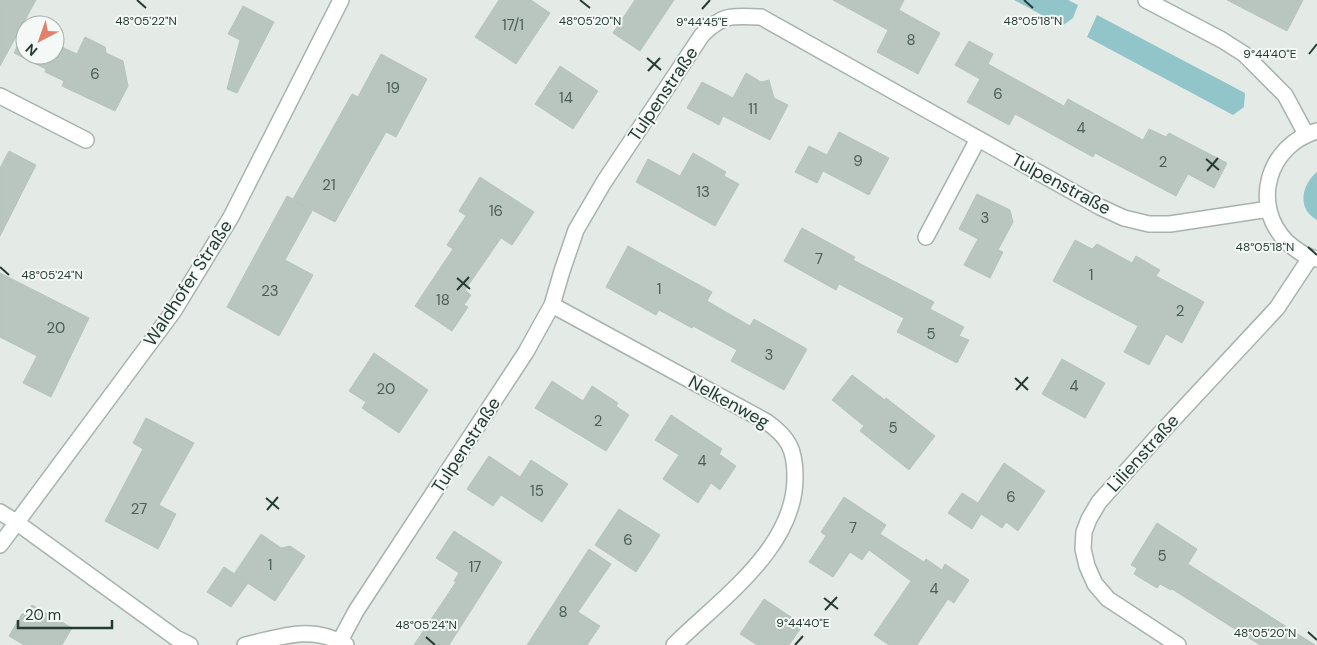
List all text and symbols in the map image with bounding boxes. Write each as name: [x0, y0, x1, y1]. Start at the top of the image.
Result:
text: 48°05'22"N: [115, 13, 177, 29]
text: 48°05'20"N: [559, 13, 621, 29]
text: 48°05'18"N: [1004, 13, 1062, 29]
text: 9°44'45"E: [676, 14, 728, 30]
north arrow: [15, 15, 65, 65]
house number: 17/1: [502, 15, 524, 35]
house number: 8: [906, 30, 916, 50]
text: N: [22, 40, 41, 60]
street label: Tulpenstraße: [622, 42, 704, 146]
text: 9°44'40"E: [1243, 46, 1297, 62]
house number: 6: [90, 64, 100, 84]
house number: 19: [386, 78, 400, 98]
house number: 6: [993, 84, 1003, 104]
house number: 14: [559, 88, 573, 108]
house number: 11: [748, 99, 758, 119]
house number: 4: [1076, 118, 1086, 138]
street label: Tulpenstraße: [1007, 148, 1115, 220]
house number: 9: [853, 151, 863, 171]
house number: 2: [1159, 152, 1167, 172]
house number: 21: [322, 175, 336, 195]
house number: 13: [696, 182, 710, 202]
house number: 16: [489, 201, 503, 221]
house number: 3: [981, 208, 989, 228]
street label: Waldhofer Straße: [138, 215, 238, 351]
text: 48°05'18"N: [1236, 239, 1294, 255]
house number: 7: [815, 249, 823, 269]
house number: 1: [1089, 265, 1093, 285]
text: 48°05'24"N: [21, 267, 83, 283]
house number: 1: [657, 279, 661, 299]
house number: 23: [261, 281, 279, 301]
house number: 18: [436, 290, 450, 310]
house number: 2: [1176, 301, 1184, 321]
house number: 20: [47, 318, 65, 338]
house number: 5: [926, 324, 936, 344]
house number: 3: [765, 345, 773, 365]
street label: Nelkenweg: [684, 370, 774, 434]
house number: 4: [1069, 376, 1079, 396]
house number: 20: [377, 379, 395, 399]
street label: Tulpenstraße: [426, 393, 506, 497]
street label: Lilienstraße: [1102, 409, 1184, 497]
house number: 2: [594, 411, 602, 431]
house number: 5: [888, 418, 898, 438]
house number: 4: [697, 451, 707, 471]
house number: 15: [530, 481, 544, 501]
house number: 6: [1006, 487, 1016, 507]
house number: 27: [131, 499, 147, 519]
house number: 7: [849, 518, 857, 538]
house number: 6: [623, 530, 633, 550]
house number: 5: [1157, 546, 1167, 566]
house number: 1: [268, 555, 272, 575]
house number: 17: [469, 557, 481, 577]
house number: 4: [929, 579, 939, 599]
scale bar: [18, 598, 111, 630]
house number: 8: [558, 602, 568, 622]
text: 20 m: [25, 605, 61, 625]
text: 9°44'40"E: [776, 615, 830, 631]
text: 48°05'24"N: [395, 617, 457, 633]
text: 48°05'20"N: [1234, 625, 1296, 641]

